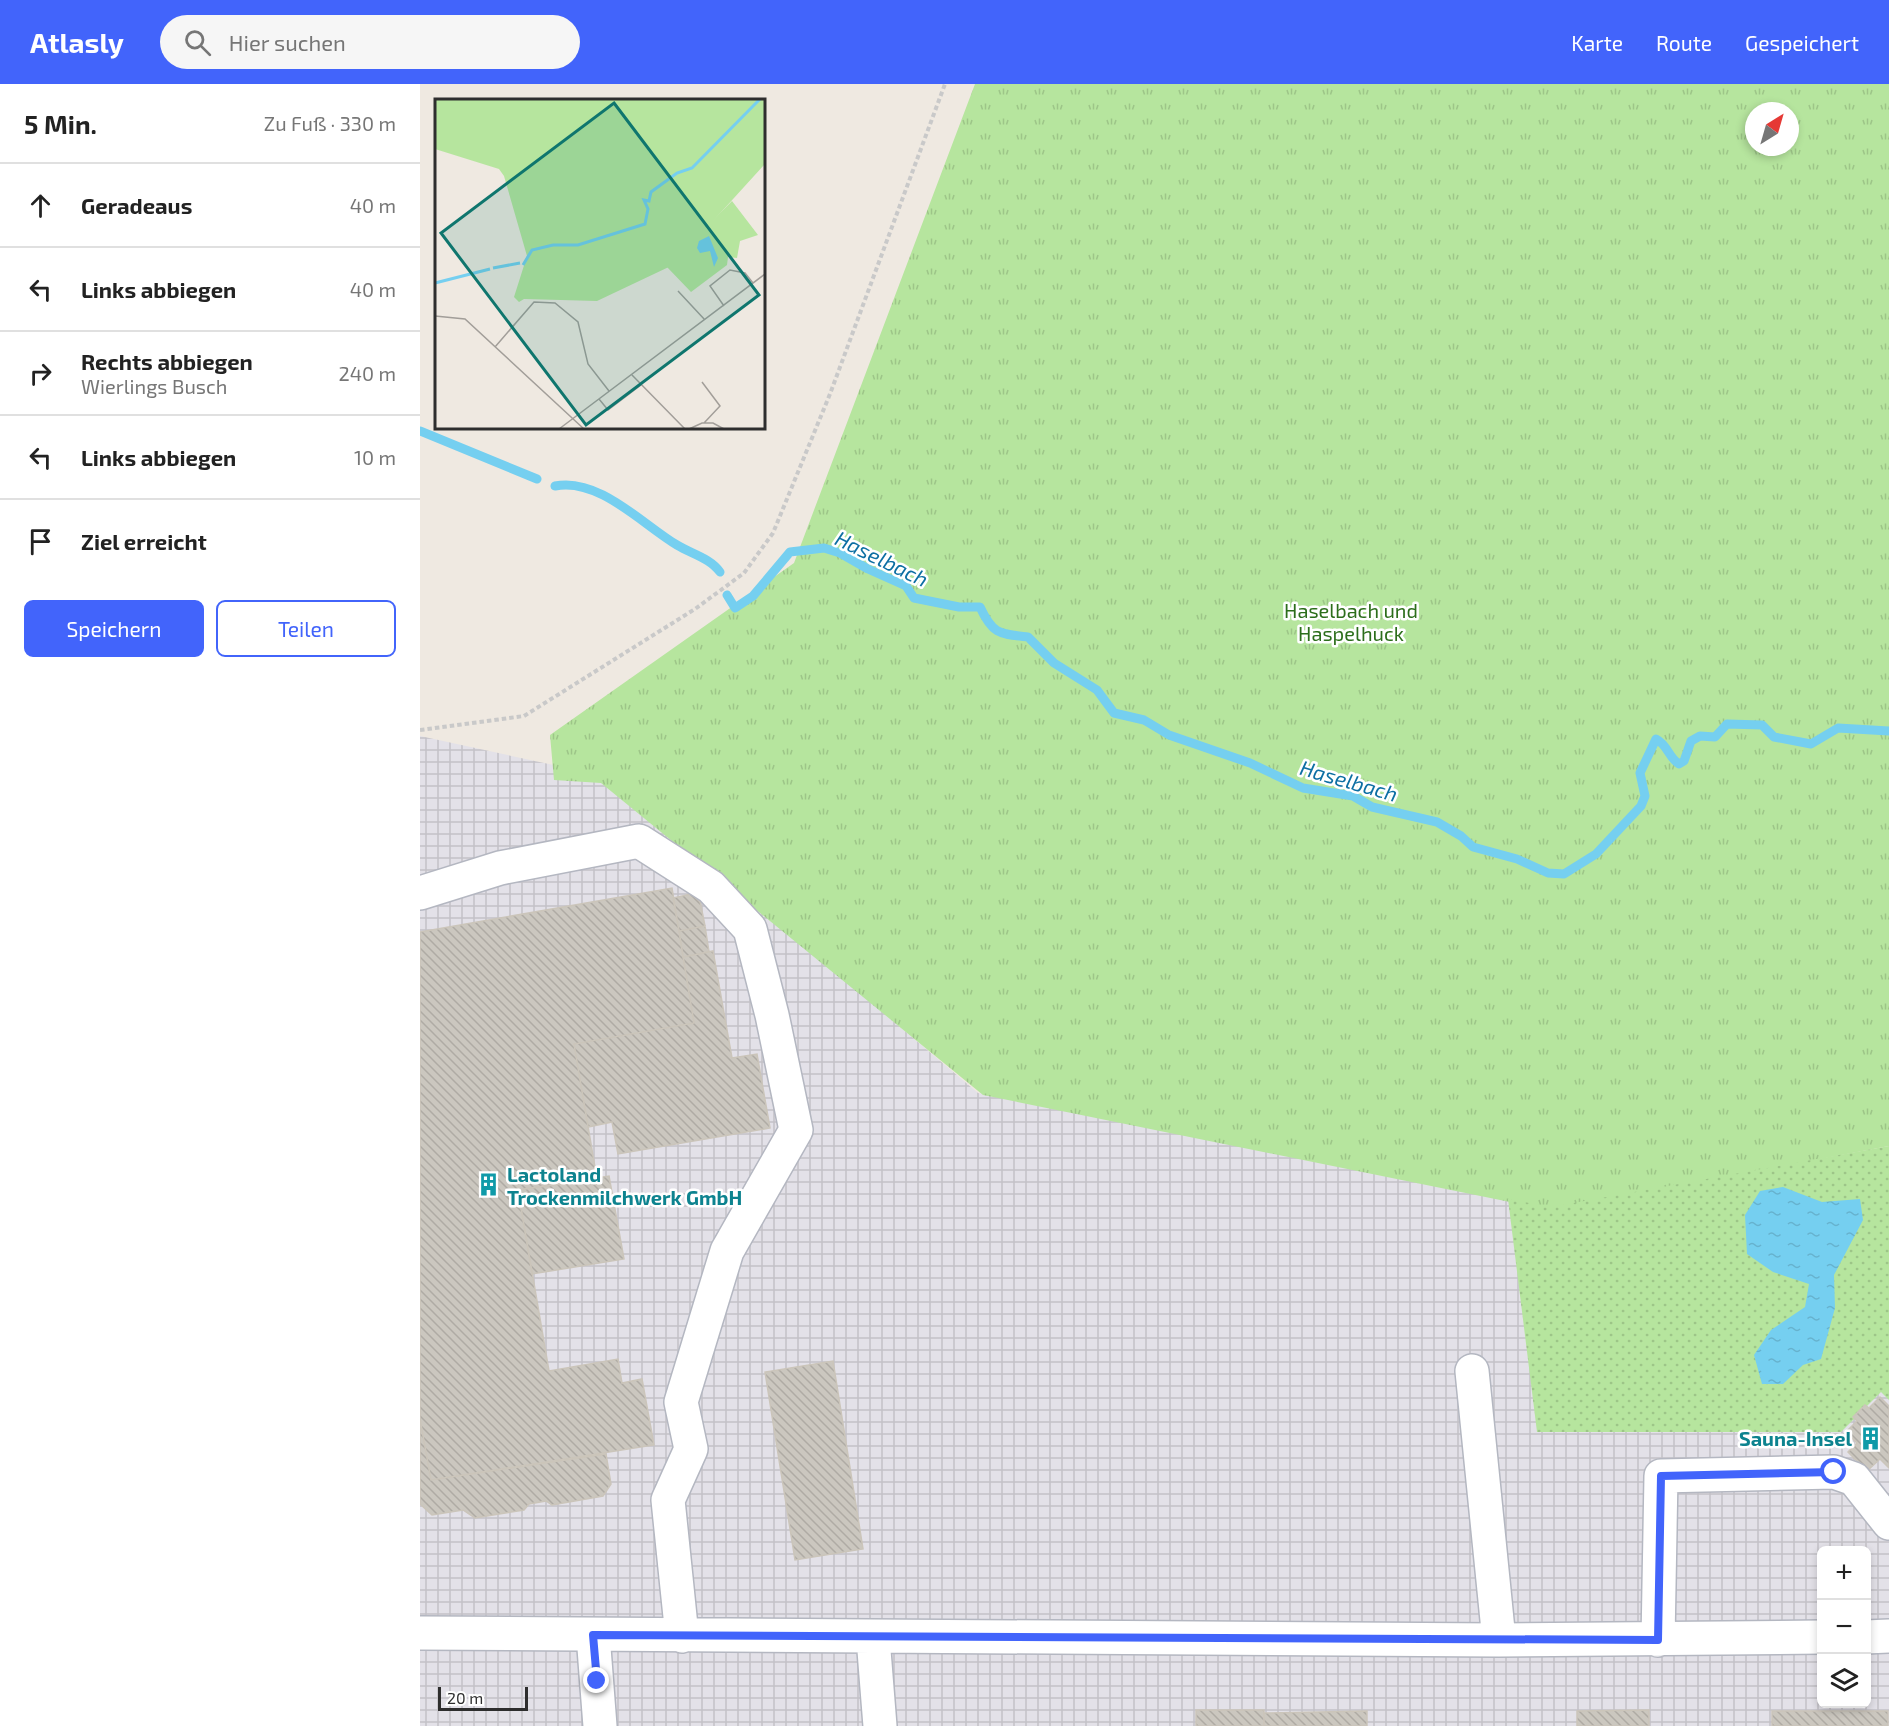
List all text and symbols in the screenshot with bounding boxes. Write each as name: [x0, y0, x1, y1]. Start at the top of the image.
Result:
search box: [160, 15, 580, 69]
text: Atlasly: [30, 25, 124, 59]
icon: search: [181, 26, 214, 59]
text: Hier suchen: [229, 29, 346, 55]
text: Karte: [1571, 30, 1623, 55]
text: Route: [1656, 30, 1712, 55]
text: Gespeichert: [1745, 30, 1859, 55]
inset map: [435, 99, 765, 429]
north arrow: [1745, 102, 1799, 156]
text: 5 Min.: [24, 108, 97, 139]
text: Zu Fuß · 330 m: [264, 111, 396, 135]
icon: ahead: [24, 189, 57, 222]
text: Geradeaus: [81, 192, 192, 218]
text: 40 m: [350, 193, 396, 217]
icon: left: [24, 273, 57, 306]
text: Links abbiegen: [81, 276, 236, 302]
text: 40 m: [350, 277, 396, 301]
text: Rechts abbiegen: [81, 348, 253, 374]
icon: right: [24, 357, 57, 390]
text: 240 m: [338, 361, 396, 385]
text: Wierlings Busch: [81, 374, 227, 398]
icon: left: [24, 441, 57, 474]
text: Links abbiegen: [81, 444, 236, 470]
text: 10 m: [354, 445, 396, 469]
icon: arrive: [24, 525, 57, 558]
water label: Haselbach: [831, 525, 933, 591]
text: Ziel erreicht: [81, 528, 207, 554]
park label: Haselbach und Haspelhuck: [1284, 598, 1418, 645]
button: Speichern: [24, 600, 204, 657]
button: Teilen: [216, 600, 396, 657]
water label: Haselbach: [1297, 754, 1401, 806]
place label: Lactoland Trockenmilchwerk GmbH: [507, 1162, 742, 1209]
building icon: Lactoland Trockenmilchwerk GmbH: [476, 1172, 502, 1198]
building icon: Sauna-Insel: [1857, 1425, 1883, 1451]
place label: Sauna-Insel: [1739, 1426, 1852, 1450]
route start: [1820, 1458, 1846, 1484]
map controls: [1817, 1546, 1871, 1708]
button: +: [1817, 1546, 1871, 1600]
button: −: [1817, 1600, 1871, 1654]
button: layers: [1817, 1654, 1871, 1708]
route end: [583, 1667, 609, 1693]
scale bar: [438, 1684, 528, 1712]
text: 20 m: [447, 1688, 483, 1707]

